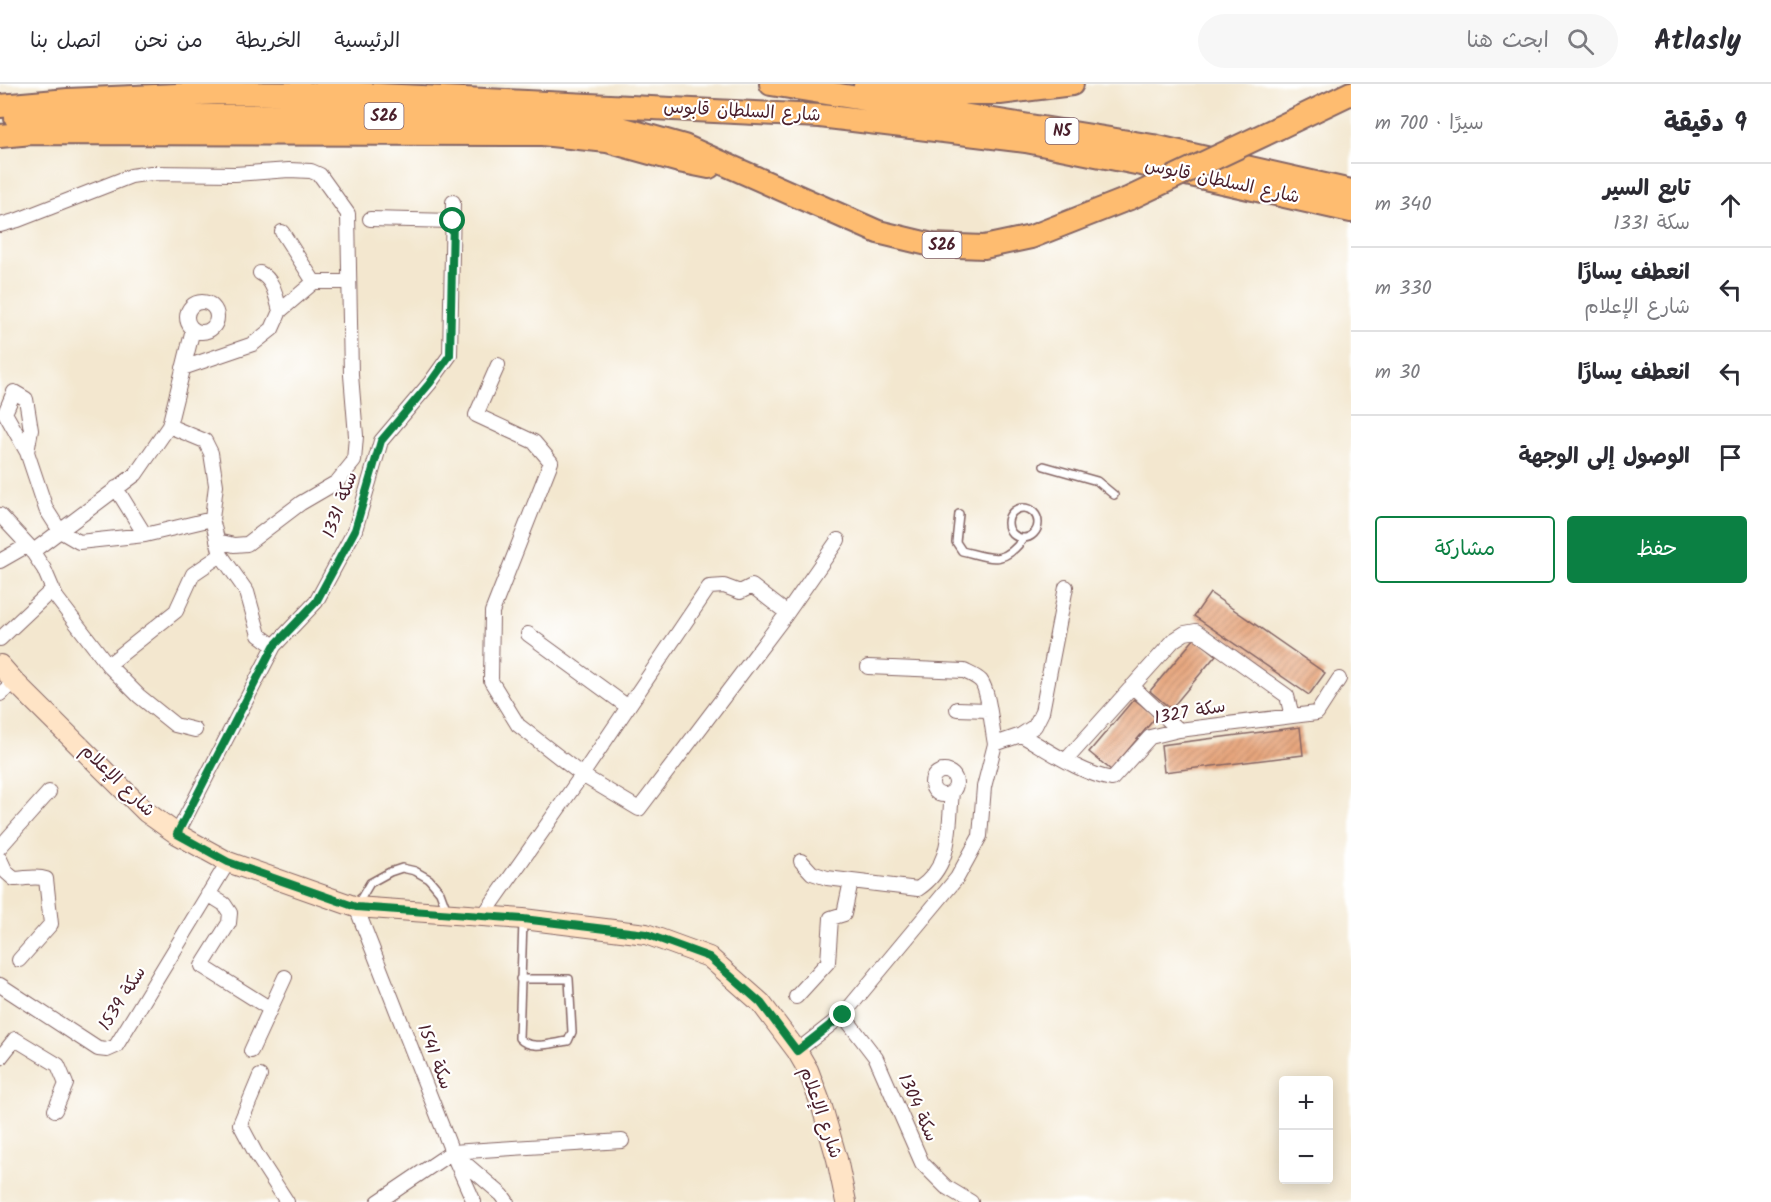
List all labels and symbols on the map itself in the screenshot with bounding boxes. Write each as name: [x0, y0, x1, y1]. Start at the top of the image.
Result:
street label: شارع السلطان قابوس: [663, 93, 821, 131]
road number: S26: [364, 103, 404, 129]
road number: N5: [1046, 118, 1078, 144]
street label: شارع السلطان قابوس: [1142, 151, 1302, 213]
route start: [439, 207, 465, 233]
road number: S26: [922, 232, 962, 258]
street label: سكة 1331: [316, 468, 366, 542]
street label: سكة 1327: [1152, 692, 1228, 734]
street label: شارع الإعلام: [73, 738, 161, 824]
street label: سكة 1539: [92, 961, 154, 1037]
route end: [829, 1001, 855, 1027]
street label: سكة 1541: [408, 1020, 460, 1094]
street label: شارع الإعلام: [791, 1063, 849, 1163]
street label: سكة 1304: [889, 1069, 945, 1147]

